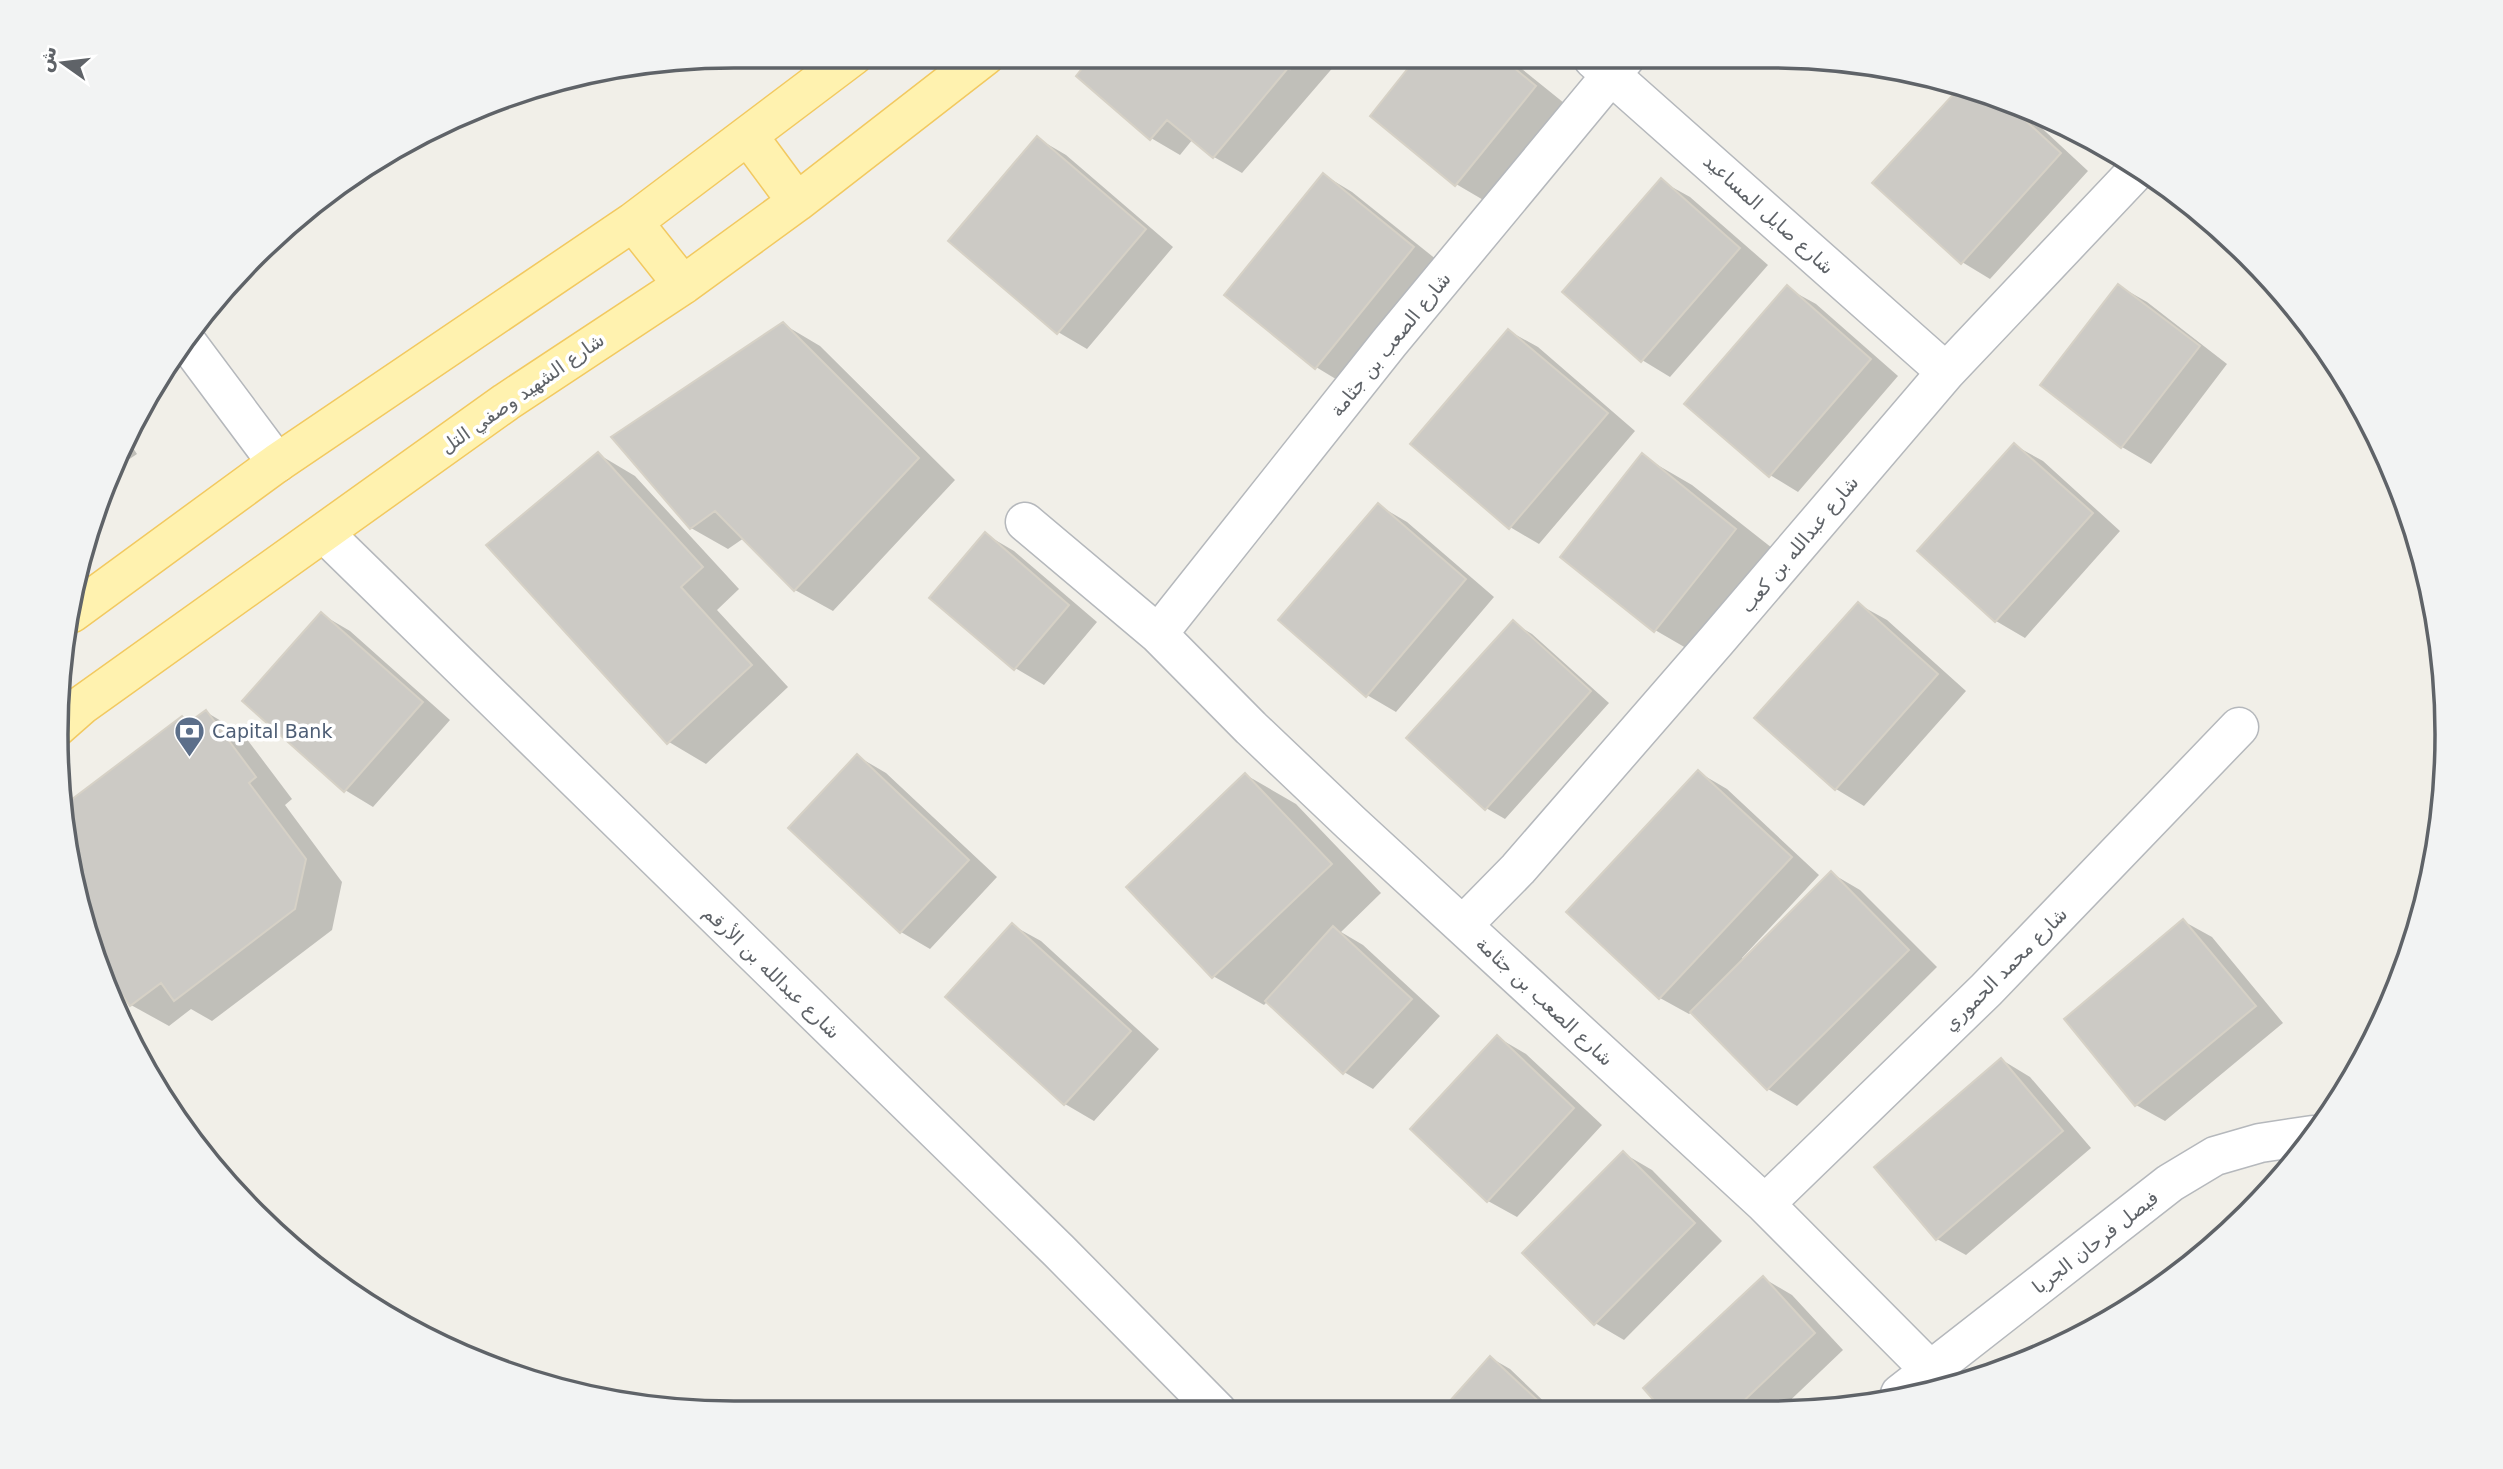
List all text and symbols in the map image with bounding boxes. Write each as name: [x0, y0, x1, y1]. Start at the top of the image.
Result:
north arrow: [28, 28, 98, 98]
text: ش: [33, 44, 61, 75]
street label: شارع صايل المساعيد: [1699, 150, 1839, 279]
street label: شارع الصعب بن جثامة: [1325, 267, 1456, 421]
street label: شارع الشهيد وصفي التل: [436, 328, 609, 459]
street label: شارع عبدالله بن كعب: [1735, 471, 1863, 617]
bank icon: Capital Bank: [172, 714, 206, 758]
place label: Capital Bank: [212, 720, 332, 742]
street label: شارع عبدالله بن الأرقم: [698, 901, 845, 1044]
street label: شارع محمد الحموري: [1939, 903, 2072, 1036]
street label: شارع الصعب بن جثامة: [1471, 932, 1618, 1071]
street label: فيصل فرحان الجربا: [2028, 1186, 2163, 1299]

